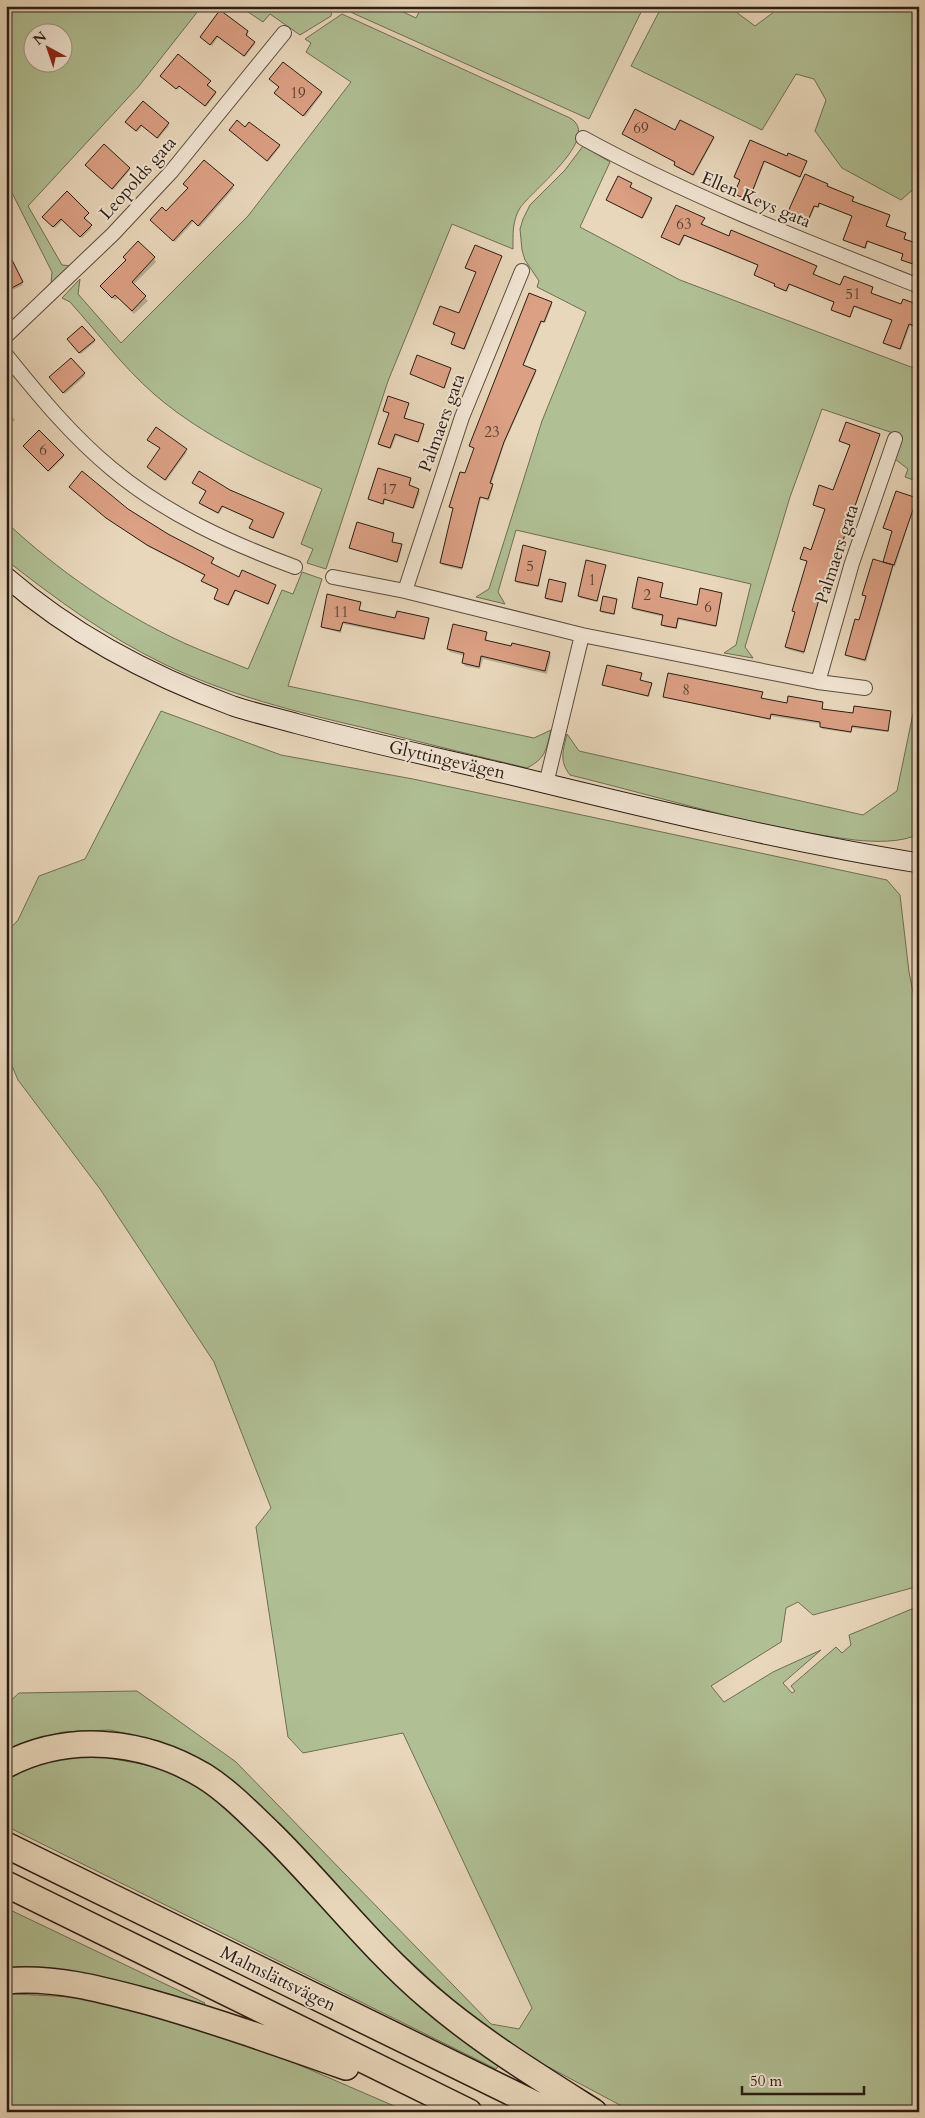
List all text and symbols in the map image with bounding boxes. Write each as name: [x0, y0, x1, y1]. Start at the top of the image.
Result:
north arrow: [22, 22, 72, 72]
text: N: [29, 27, 51, 50]
house number: 19: [290, 83, 306, 103]
house number: 69: [633, 118, 649, 138]
street label: Leopolds gata: [94, 131, 182, 225]
street label: Ellen Keys gata: [697, 166, 815, 234]
house number: 63: [676, 214, 692, 234]
house number: 51: [845, 284, 861, 304]
street label: Palmaers gata: [413, 370, 471, 476]
house number: 23: [484, 422, 500, 442]
house number: 6: [39, 440, 47, 460]
house number: 17: [381, 479, 397, 499]
street label: Palmaers gata: [809, 501, 865, 607]
house number: 5: [526, 556, 534, 576]
house number: 1: [588, 570, 596, 590]
house number: 2: [643, 585, 651, 605]
house number: 6: [704, 597, 712, 617]
house number: 11: [333, 602, 349, 622]
house number: 8: [682, 680, 690, 700]
street label: Glyttingevägen: [386, 734, 508, 786]
street label: Malmslättsvägen: [216, 1940, 341, 2018]
scale bar: [742, 2063, 865, 2095]
text: 50 m: [750, 2071, 782, 2091]

